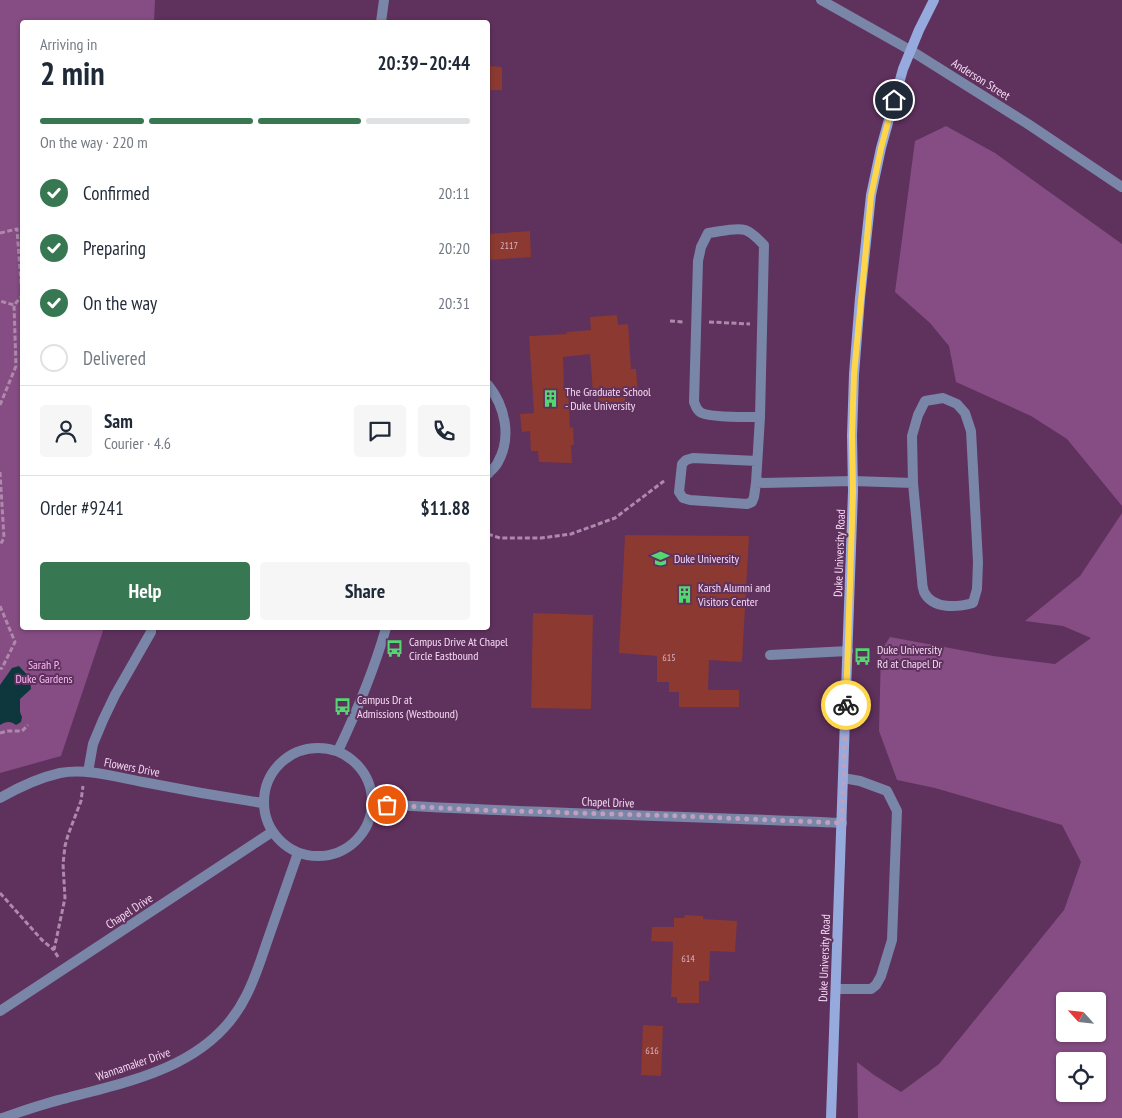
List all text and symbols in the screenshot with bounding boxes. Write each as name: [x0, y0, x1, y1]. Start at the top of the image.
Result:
text: Arriving in: [40, 34, 97, 54]
text: 20:39–20:44: [377, 51, 470, 75]
text: 2 min: [40, 52, 105, 94]
street label: Anderson Street: [949, 55, 1014, 103]
pin: [873, 79, 915, 121]
icon: home: [880, 86, 908, 114]
text: On the way · 220 m: [40, 132, 148, 152]
icon: check: [40, 179, 68, 207]
text: Confirmed: [83, 181, 150, 205]
text: 20:11: [438, 183, 470, 203]
icon: check: [40, 234, 68, 262]
text: Preparing: [83, 236, 146, 260]
text: 20:20: [438, 238, 470, 258]
house number: 2117: [500, 239, 518, 252]
icon: check: [40, 289, 68, 317]
text: On the way: [83, 291, 157, 315]
text: 20:31: [438, 293, 470, 313]
text: Delivered: [83, 346, 146, 370]
place label: The Graduate School - Duke University: [565, 384, 651, 413]
building icon: The Graduate School - Duke University: [541, 388, 561, 408]
button: person: [40, 405, 92, 457]
button: chat: [354, 405, 406, 457]
button: phone: [418, 405, 470, 457]
text: Sam: [104, 409, 133, 433]
text: Courier · 4.6: [104, 433, 171, 453]
text: Order #9241: [40, 496, 124, 520]
text: $11.88: [421, 496, 470, 520]
street label: Duke University Road: [830, 509, 848, 597]
school or university icon: Duke University: [650, 548, 670, 568]
place label: Duke University: [674, 551, 739, 566]
button: Help: [40, 562, 250, 620]
button: Share: [260, 562, 470, 620]
place label: Karsh Alumni and Visitors Center: [697, 580, 770, 609]
building icon: Karsh Alumni and Visitors Center: [674, 584, 694, 604]
place label: Campus Drive At Chapel Circle Eastbound: [409, 634, 508, 663]
bus stop icon: Campus Drive At Chapel Circle Eastbound: [385, 638, 405, 658]
place label: Duke University Rd at Chapel Dr: [877, 642, 943, 671]
bus stop icon: Duke University Rd at Chapel Dr: [853, 646, 873, 666]
house number: 615: [662, 651, 676, 664]
park label: Sarah P. Duke Gardens: [15, 657, 73, 686]
courier: [821, 680, 871, 730]
icon: bike: [832, 691, 860, 719]
place label: Campus Dr at Admissions (Westbound): [357, 692, 458, 721]
bus stop icon: Campus Dr at Admissions (Westbound): [333, 696, 353, 716]
street label: Flowers Drive: [103, 754, 161, 780]
pin: [366, 784, 408, 826]
icon: bag: [373, 791, 401, 819]
street label: Chapel Drive: [581, 794, 635, 810]
street label: Chapel Drive: [103, 890, 155, 932]
street label: Duke University Road: [815, 914, 833, 1002]
house number: 614: [681, 952, 695, 965]
north arrow: [1056, 992, 1106, 1042]
map controls: [1056, 992, 1106, 1102]
street label: Wannamaker Drive: [94, 1044, 172, 1084]
house number: 616: [645, 1044, 659, 1057]
button: locate: [1056, 1052, 1106, 1102]

